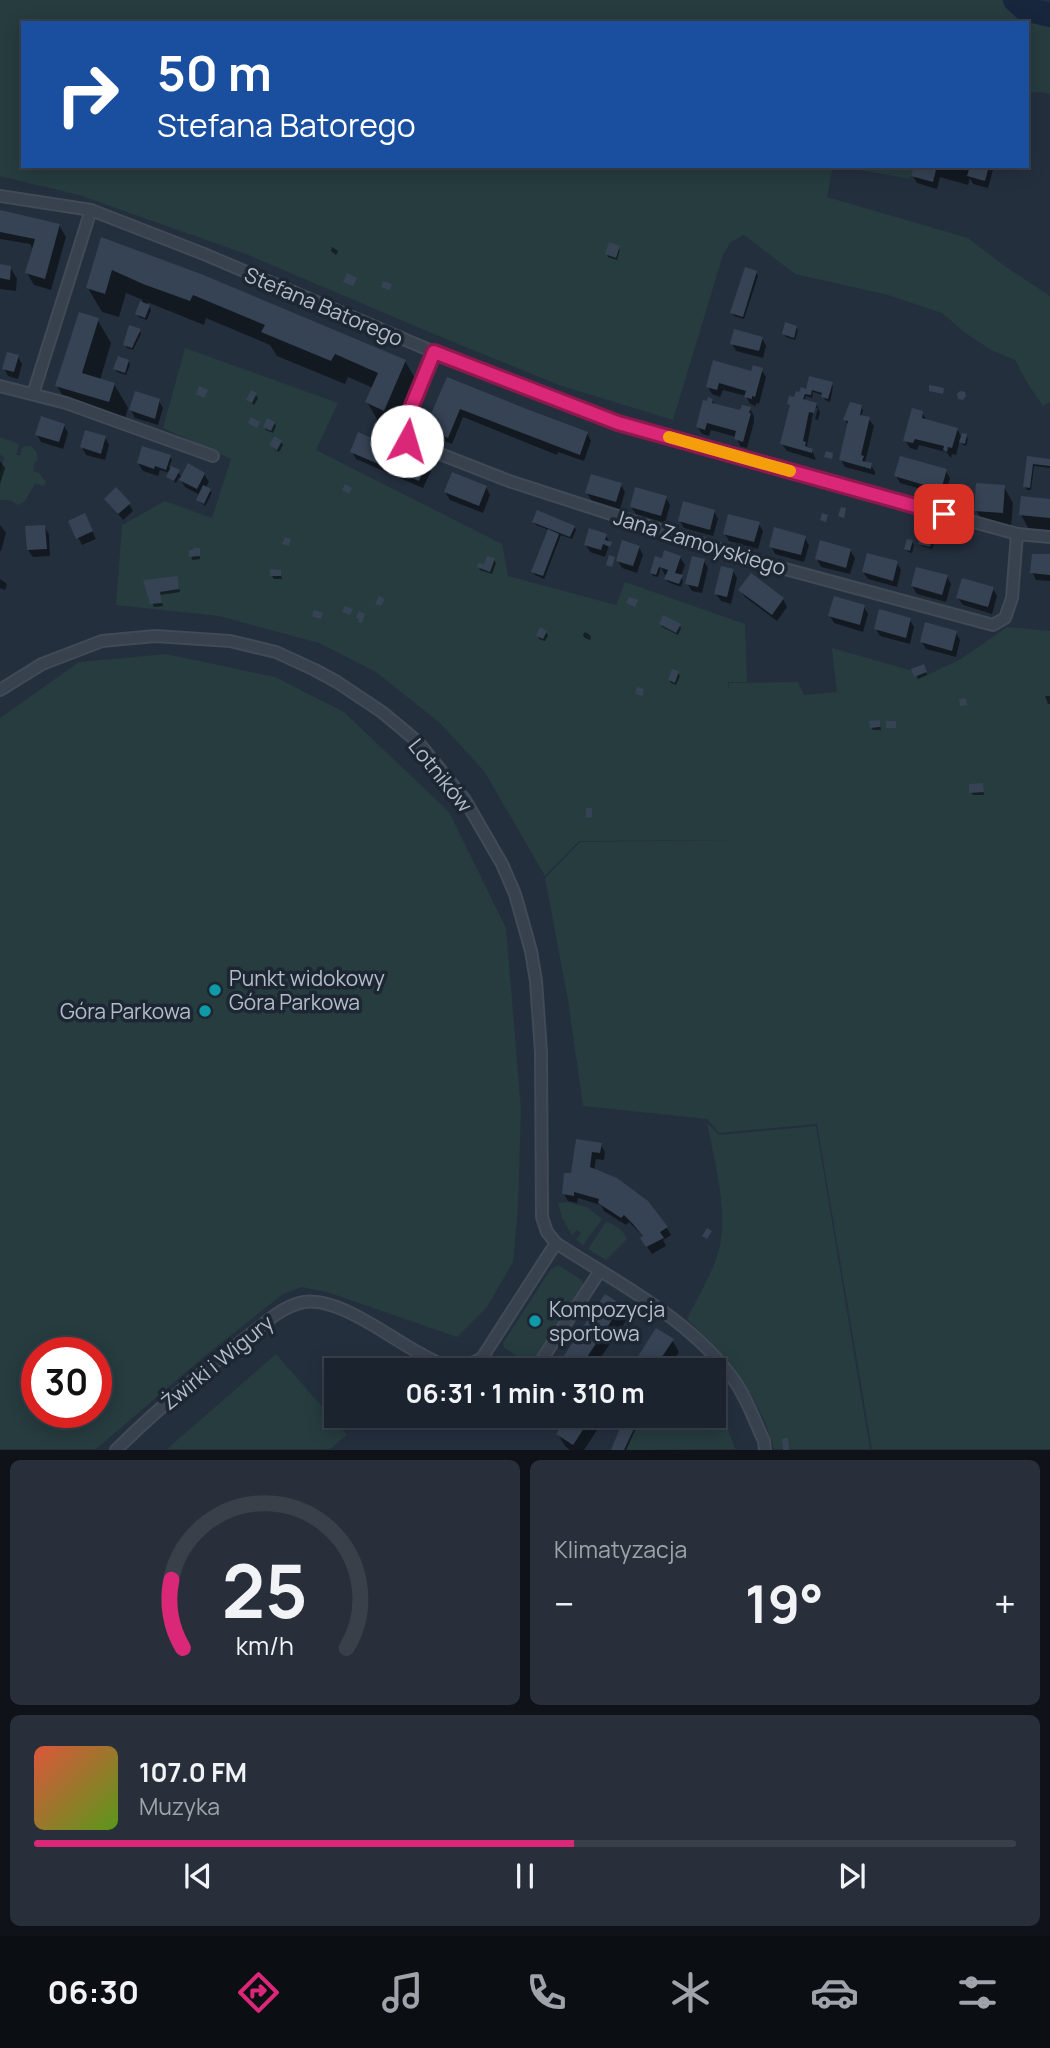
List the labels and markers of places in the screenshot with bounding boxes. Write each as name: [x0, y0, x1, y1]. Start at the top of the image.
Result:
pin: [914, 484, 974, 544]
place label: Punkt widokowy Góra Parkowa: [229, 964, 385, 1016]
marker: Punkt widokowy Góra Parkowa: [207, 982, 223, 998]
place label: Góra Parkowa: [60, 997, 191, 1025]
marker: Góra Parkowa: [197, 1003, 213, 1019]
place label: Kompozycja sportowa: [549, 1295, 665, 1347]
marker: Kompozycja sportowa: [527, 1313, 543, 1329]

